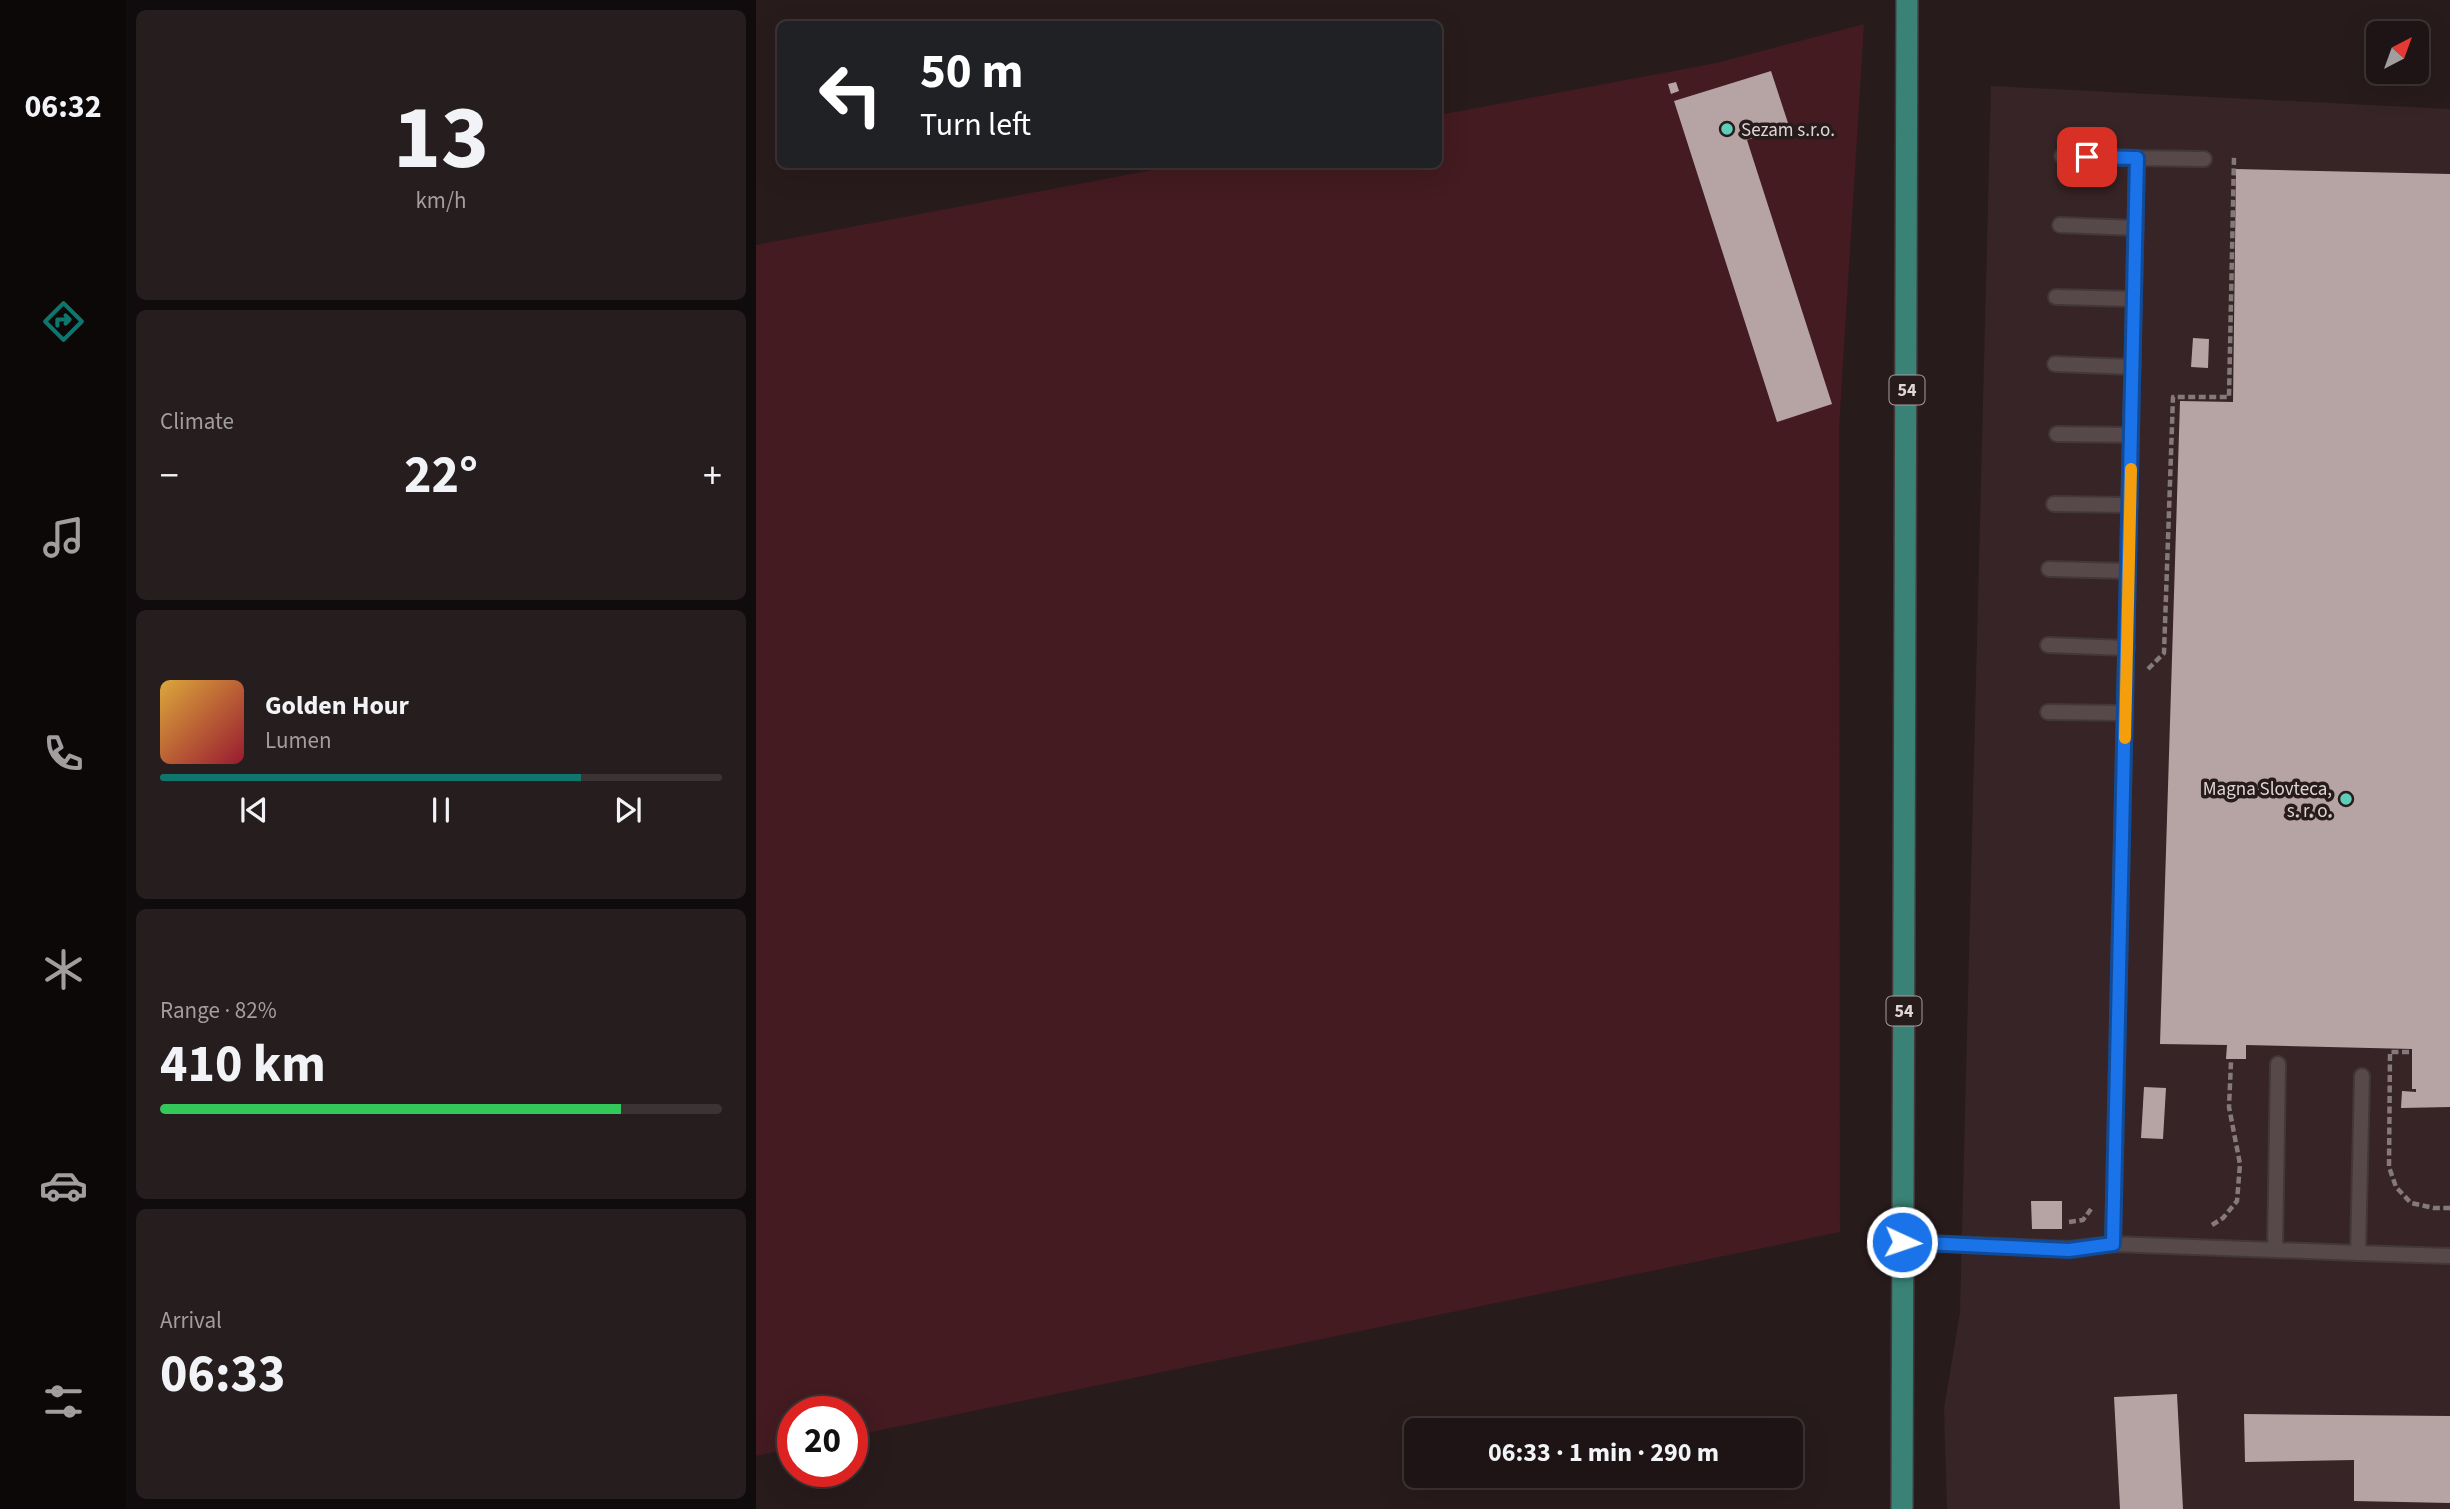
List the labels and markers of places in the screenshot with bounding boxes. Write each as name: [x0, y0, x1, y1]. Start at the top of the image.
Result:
place label: Sezam s.r.o.: [1741, 117, 1835, 144]
marker: Sezam s.r.o.: [1719, 121, 1735, 137]
pin: [2057, 127, 2117, 187]
place label: Magna Slovteca, s. r. o.: [2203, 776, 2332, 825]
marker: Magna Slovteca, s. r. o.: [2338, 791, 2354, 807]

